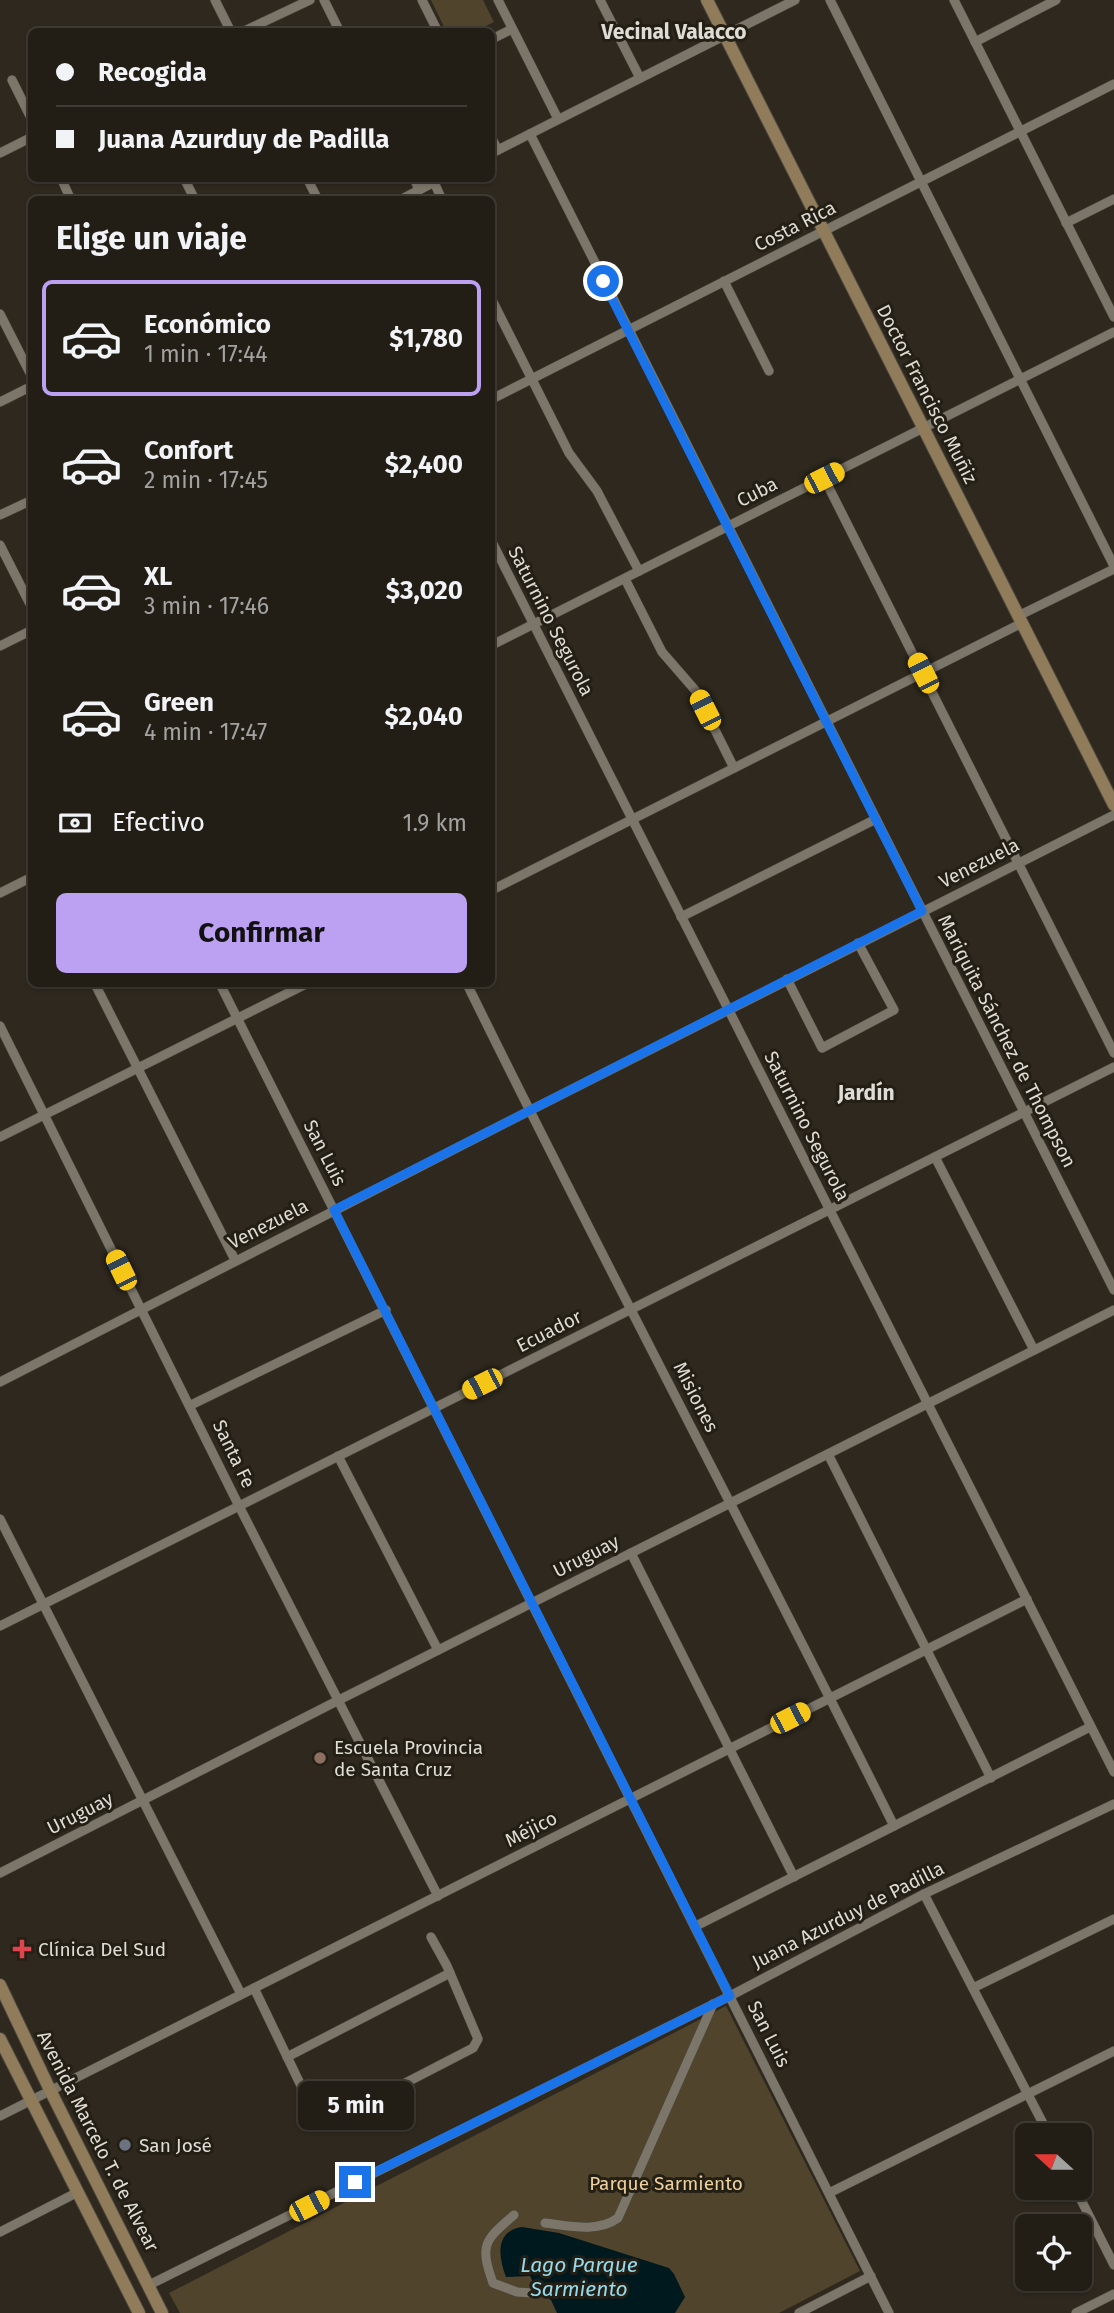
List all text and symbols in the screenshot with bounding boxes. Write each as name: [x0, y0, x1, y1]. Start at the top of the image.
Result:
district label: Vecinal Valacco: [600, 19, 747, 45]
text: Recogida: [98, 57, 207, 88]
text: Juana Azurduy de Padilla: [98, 124, 390, 155]
street label: Costa Rica: [750, 196, 840, 256]
text: Elige un viaje: [56, 219, 247, 257]
route start: [587, 265, 619, 297]
street label: Doctor Francisco Muñiz: [872, 301, 982, 487]
icon: car: [60, 307, 123, 370]
text: Económico: [144, 309, 271, 340]
text: $1,780: [389, 323, 463, 354]
text: 1 min · 17:44: [144, 340, 268, 368]
icon: car: [60, 433, 123, 496]
text: Confort: [144, 435, 233, 466]
text: $2,400: [385, 449, 463, 480]
car: [801, 459, 848, 497]
text: 2 min · 17:45: [144, 466, 268, 494]
street label: Cuba: [733, 472, 781, 512]
street label: Saturnino Segurola: [503, 542, 599, 700]
icon: car: [60, 559, 123, 622]
text: XL: [144, 561, 172, 592]
text: $3,020: [386, 575, 463, 606]
text: 3 min · 17:46: [144, 592, 269, 620]
car: [905, 650, 942, 696]
icon: car: [60, 685, 123, 748]
text: Green: [144, 687, 214, 718]
car: [687, 687, 724, 733]
text: $2,040: [385, 701, 463, 732]
text: 4 min · 17:47: [144, 718, 267, 746]
icon: cash: [56, 804, 94, 842]
text: Efectivo: [112, 807, 205, 838]
text: 1.9 km: [402, 809, 467, 837]
street label: Venezuela: [935, 833, 1023, 893]
button: Confirmar: [56, 893, 467, 973]
street label: Mariquita Sánchez de Thompson: [933, 911, 1081, 1171]
street label: Saturnino Segurola: [759, 1047, 855, 1205]
district label: Jardín: [836, 1080, 895, 1106]
street label: San Luis: [299, 1116, 351, 1190]
street label: Venezuela: [224, 1194, 312, 1254]
car: [103, 1247, 140, 1293]
street label: Ecuador: [513, 1305, 586, 1357]
street label: Misiones: [669, 1358, 724, 1436]
car: [459, 1365, 506, 1403]
street label: Santa Fe: [208, 1416, 260, 1492]
street label: Uruguay: [549, 1529, 623, 1582]
car: [767, 1699, 814, 1737]
place label: Escuela Provincia de Santa Cruz: [334, 1736, 483, 1781]
marker: Escuela Provincia de Santa Cruz: [312, 1750, 328, 1766]
street label: Uruguay: [43, 1786, 117, 1839]
street label: Méjico: [501, 1806, 561, 1852]
street label: Juana Azurduy de Padilla: [748, 1857, 948, 1973]
place label: Clínica Del Sud: [38, 1938, 166, 1961]
marker: Clínica Del Sud: [12, 1939, 32, 1959]
street label: San Luis: [743, 1997, 795, 2071]
street label: Avenida Marcelo T. de Alvear: [32, 2027, 164, 2256]
callout: 5 min: [297, 2080, 413, 2130]
text: 5 min: [328, 2091, 384, 2119]
north arrow: [1015, 2123, 1092, 2200]
map controls: [1015, 2123, 1092, 2291]
place label: San José: [139, 2134, 212, 2157]
marker: San José: [117, 2137, 133, 2153]
route end: [339, 2166, 371, 2198]
park label: Parque Sarmiento: [589, 2172, 743, 2195]
car: [286, 2187, 333, 2225]
button: locate: [1015, 2214, 1092, 2291]
water label: Lago Parque Sarmiento: [520, 2252, 638, 2302]

